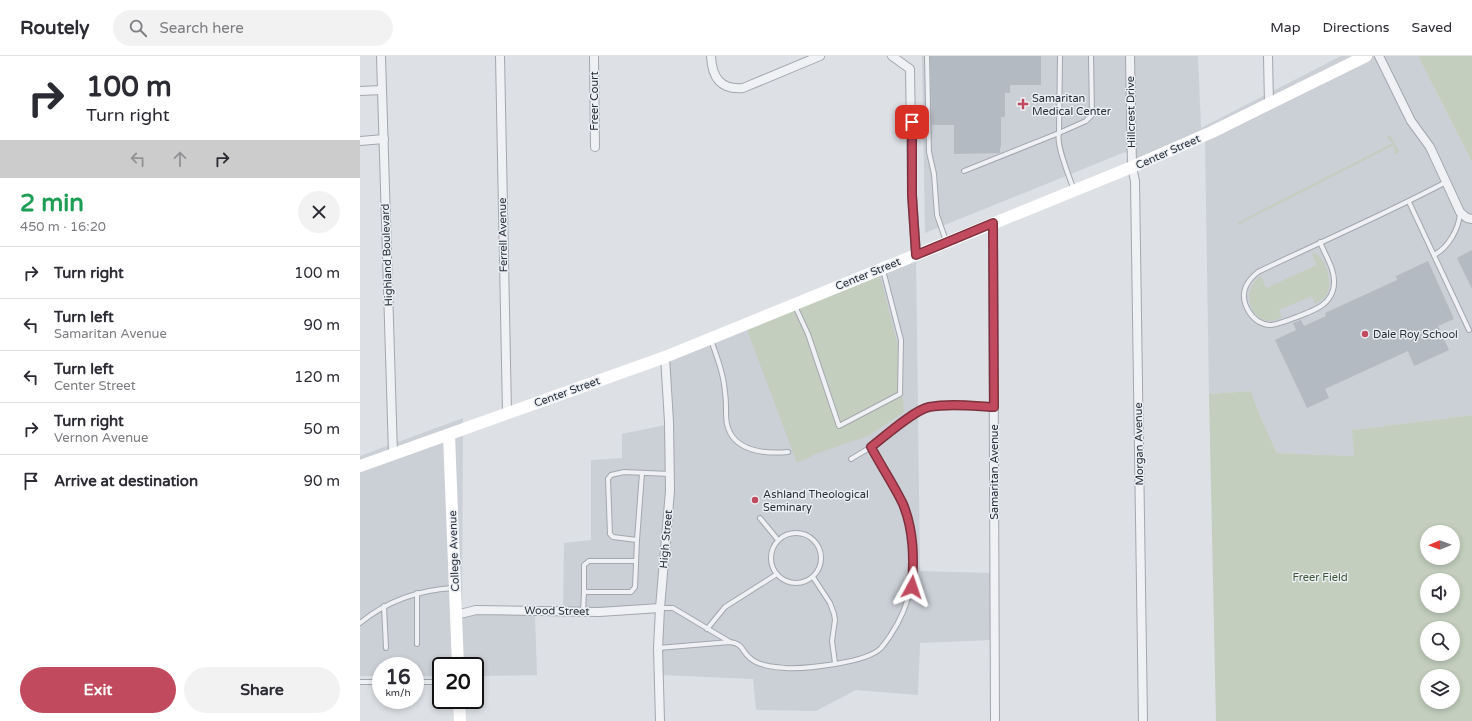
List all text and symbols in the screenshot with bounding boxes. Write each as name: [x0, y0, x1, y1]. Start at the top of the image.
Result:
search box: [113, 10, 393, 46]
text: Routely: [20, 17, 89, 39]
icon: search: [127, 17, 149, 39]
text: Search here: [159, 19, 244, 37]
text: Map: [1270, 19, 1301, 36]
text: Directions: [1323, 19, 1390, 36]
text: Saved: [1412, 19, 1452, 36]
text: 100 m: [86, 70, 172, 104]
street label: Freer Court: [588, 71, 601, 131]
icon: right: [20, 72, 72, 124]
street label: Hillcrest Drive: [1124, 76, 1138, 148]
place label: Samaritan Medical Center: [1032, 92, 1112, 118]
marker: Samaritan Medical Center: [1017, 98, 1029, 110]
text: Turn right: [86, 104, 170, 126]
pin: [895, 105, 929, 139]
icon: arrive: [901, 111, 923, 133]
street label: Center Street: [1134, 132, 1202, 172]
icon: left: [127, 148, 149, 170]
icon: ahead: [169, 148, 191, 170]
icon: right: [211, 148, 233, 170]
text: 2 min: [20, 189, 84, 218]
button: close: [298, 191, 340, 233]
street label: Ferrell Avenue: [496, 198, 510, 272]
street label: Highland Boulevard: [379, 203, 395, 307]
text: 450 m · 16:20: [20, 219, 106, 235]
street label: Center Street: [834, 255, 902, 293]
icon: right: [20, 262, 42, 284]
text: Turn right: [54, 264, 124, 282]
text: 100 m: [294, 264, 340, 282]
text: Turn left: [54, 308, 114, 326]
icon: left: [20, 314, 42, 336]
text: 90 m: [303, 316, 340, 334]
text: Samaritan Avenue: [54, 326, 167, 342]
place label: Dale Roy School: [1373, 328, 1458, 341]
marker: Dale Roy School: [1360, 329, 1370, 339]
text: Turn left: [54, 360, 114, 378]
icon: left: [20, 366, 42, 388]
text: 120 m: [294, 368, 340, 386]
street label: Center Street: [532, 374, 602, 410]
text: Center Street: [54, 378, 136, 394]
street label: Morgan Avenue: [1132, 402, 1146, 486]
text: Turn right: [54, 412, 124, 430]
icon: right: [20, 418, 42, 440]
text: 50 m: [303, 420, 340, 438]
street label: Samaritan Avenue: [988, 424, 1001, 520]
text: Vernon Avenue: [54, 430, 148, 446]
icon: arrive: [20, 470, 42, 492]
text: Arrive at destination: [54, 472, 198, 490]
text: 90 m: [303, 472, 340, 490]
place label: Ashland Theological Seminary: [763, 488, 869, 514]
marker: Ashland Theological Seminary: [750, 495, 760, 505]
street label: High Street: [657, 509, 675, 569]
street label: College Avenue: [446, 510, 462, 592]
north arrow: [1420, 525, 1460, 565]
map controls: [1420, 525, 1460, 709]
position arrow: [891, 566, 933, 608]
park label: Freer Field: [1292, 571, 1348, 584]
button: sound: [1420, 573, 1460, 613]
street label: Wood Street: [524, 604, 590, 618]
button: search: [1420, 621, 1460, 661]
speed limit sign: 20: [432, 657, 484, 709]
text: 16: [385, 666, 411, 690]
button: Exit: [20, 667, 176, 713]
button: Share: [184, 667, 340, 713]
button: layers: [1420, 669, 1460, 709]
text: km/h: [385, 687, 411, 699]

